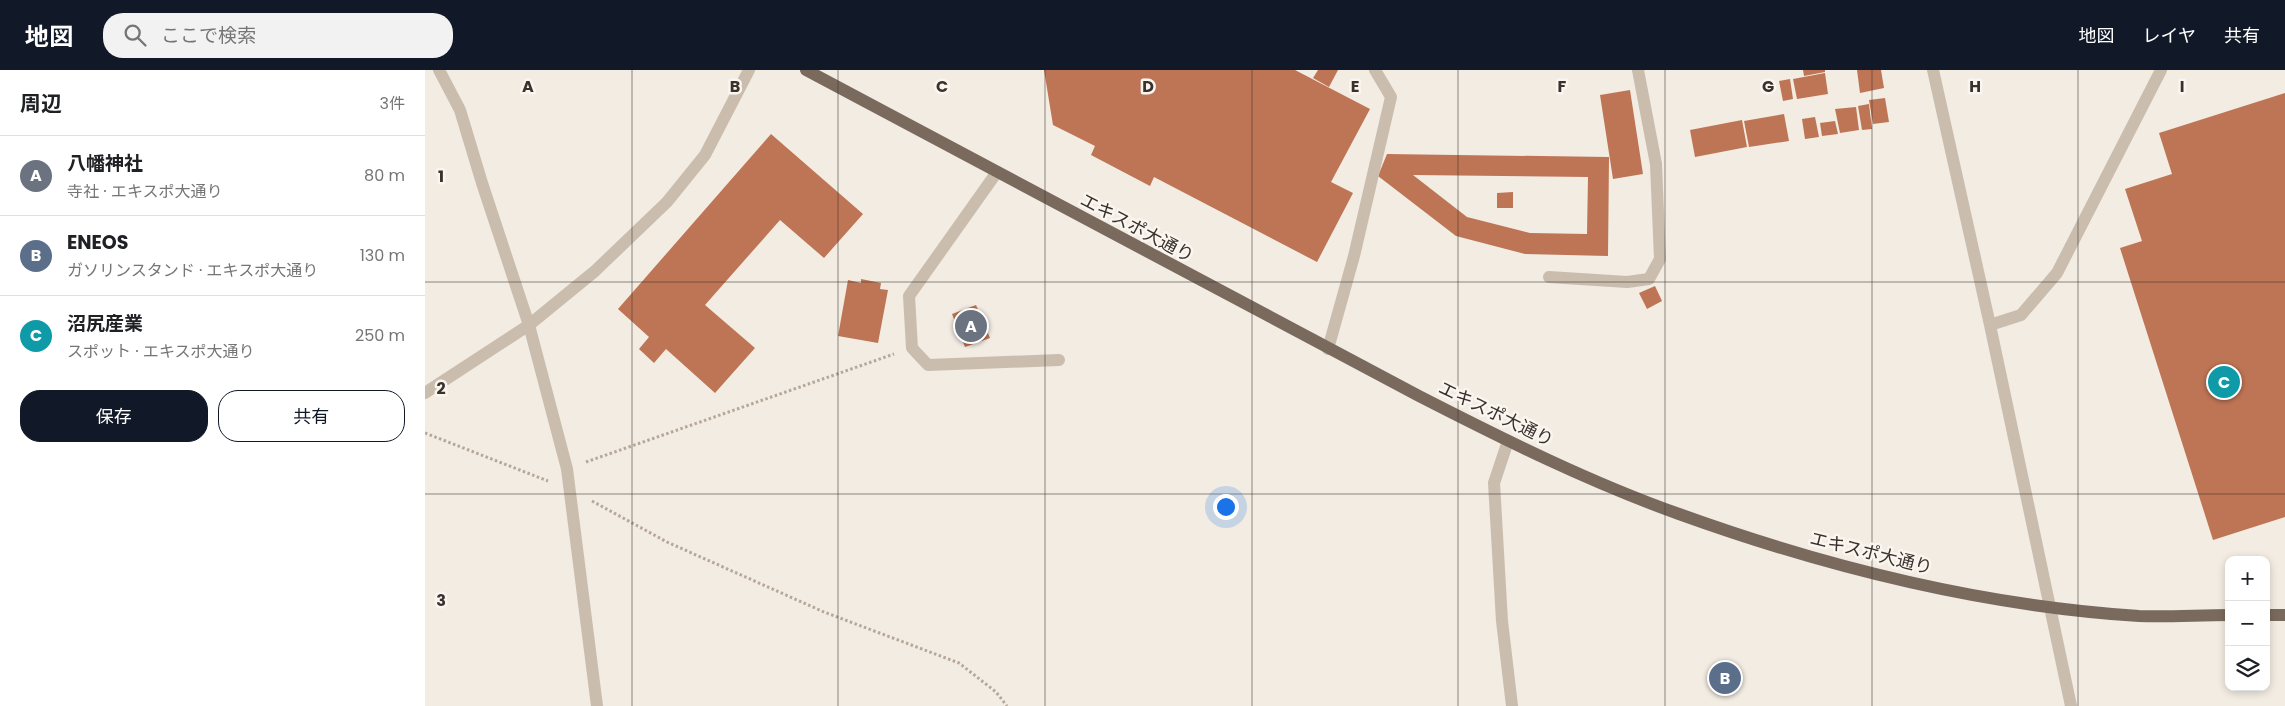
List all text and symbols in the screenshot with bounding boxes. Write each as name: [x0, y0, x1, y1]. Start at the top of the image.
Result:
search box: [103, 13, 453, 58]
text: 地図: [25, 20, 73, 53]
icon: search: [121, 21, 149, 49]
text: ここで検索: [161, 22, 256, 49]
text: 地図: [2079, 23, 2115, 48]
text: レイヤ: [2143, 23, 2196, 48]
text: 共有: [2224, 23, 2260, 48]
text: A: [522, 75, 534, 98]
text: B: [730, 75, 740, 98]
text: C: [936, 75, 948, 98]
text: D: [1142, 75, 1154, 98]
text: E: [1351, 75, 1359, 98]
text: F: [1558, 75, 1567, 98]
text: G: [1762, 75, 1774, 98]
text: H: [1969, 75, 1981, 98]
text: I: [2180, 75, 2184, 98]
text: 周辺: [20, 89, 62, 118]
text: 3件: [380, 92, 405, 115]
text: 八幡神社: [67, 150, 143, 177]
text: A: [30, 164, 42, 187]
text: 80 m: [364, 164, 405, 187]
text: 1: [438, 165, 444, 188]
text: 寺社 · エキスポ大通り: [67, 180, 222, 203]
street label: エキスポ大通り: [1076, 187, 1198, 268]
text: ENEOS: [67, 229, 128, 256]
text: B: [31, 244, 41, 267]
text: 130 m: [360, 244, 405, 267]
text: ガソリンスタンド · エキスポ大通り: [67, 259, 318, 282]
pin: A: [955, 307, 987, 345]
text: 沼尻産業: [67, 310, 143, 337]
text: C: [30, 324, 42, 347]
text: 250 m: [355, 324, 405, 347]
text: スポット · エキスポ大通り: [67, 340, 254, 363]
pin: C: [2208, 363, 2240, 401]
street label: エキスポ大通り: [1434, 375, 1558, 452]
text: 2: [436, 377, 446, 400]
button: 保存: [20, 390, 208, 442]
button: 共有: [218, 390, 405, 442]
your location: [1213, 494, 1239, 520]
street label: エキスポ大通り: [1807, 525, 1935, 580]
map controls: [2225, 556, 2270, 691]
button: +: [2225, 556, 2270, 601]
text: 3: [436, 589, 446, 612]
button: −: [2225, 601, 2270, 646]
button: layers: [2225, 646, 2270, 691]
pin: B: [1709, 659, 1741, 697]

